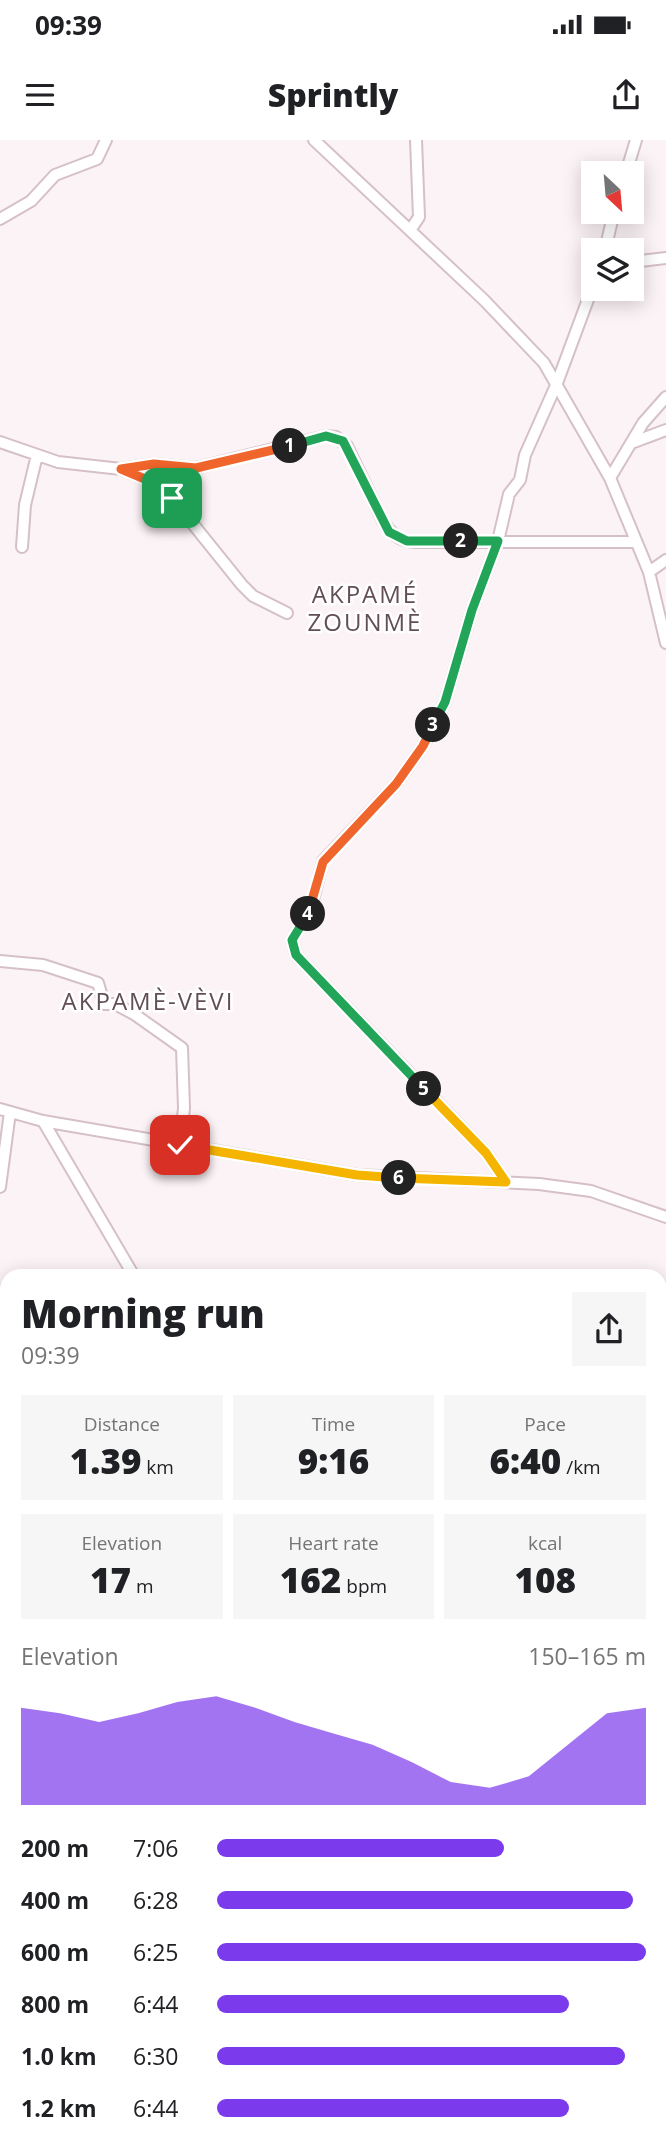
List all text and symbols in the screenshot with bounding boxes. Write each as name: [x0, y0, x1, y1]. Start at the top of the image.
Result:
text: 09:39: [35, 7, 102, 43]
text: Sprintly: [268, 73, 398, 116]
icon: menu: [21, 76, 59, 114]
icon: share: [607, 76, 645, 114]
north arrow: [581, 161, 644, 224]
map controls: [581, 161, 644, 301]
button: layers: [581, 238, 644, 301]
pin: 1: [272, 428, 308, 464]
text: 1: [284, 432, 295, 458]
pin: [142, 468, 202, 528]
icon: arrive: [153, 479, 191, 517]
pin: 2: [444, 524, 478, 558]
text: 2: [455, 527, 466, 553]
district label: AKPAMÉ ZOUNMÈ: [308, 577, 422, 638]
pin: 3: [416, 708, 450, 742]
text: 3: [427, 711, 438, 737]
pin: 4: [290, 896, 326, 932]
text: 4: [302, 900, 313, 926]
district label: AKPAMÈ-VÈVI: [62, 984, 234, 1017]
pin: 5: [406, 1072, 442, 1107]
text: 5: [418, 1075, 429, 1101]
pin: [150, 1115, 210, 1175]
icon: check: [161, 1126, 199, 1164]
pin: 6: [382, 1160, 416, 1196]
text: 6: [393, 1164, 404, 1190]
text: Morning run: [21, 1287, 265, 1339]
button: share: [572, 1292, 646, 1366]
text: 09:39: [21, 1339, 80, 1371]
text: Distance: [84, 1411, 160, 1437]
text: Time: [312, 1411, 355, 1437]
text: Pace: [524, 1411, 566, 1437]
text: 1.39: [70, 1437, 141, 1484]
text: 9:16: [298, 1437, 369, 1484]
text: 6:40: [490, 1437, 561, 1484]
text: km: [141, 1454, 174, 1480]
text: /km: [561, 1454, 601, 1480]
text: Elevation: [81, 1530, 162, 1556]
text: Heart rate: [288, 1530, 379, 1556]
text: kcal: [528, 1530, 562, 1556]
text: 17: [90, 1556, 131, 1603]
text: 162: [280, 1556, 341, 1603]
text: 108: [514, 1556, 576, 1603]
text: m: [131, 1573, 154, 1599]
text: bpm: [341, 1573, 387, 1599]
text: Elevation: [21, 1640, 119, 1672]
text: 150–165 m: [528, 1640, 646, 1672]
text: 200 m: [21, 1832, 89, 1864]
text: 7:06: [133, 1832, 179, 1864]
text: 400 m: [21, 1884, 89, 1916]
text: 6:28: [133, 1884, 179, 1916]
text: 600 m: [21, 1936, 89, 1968]
text: 6:25: [133, 1936, 179, 1968]
text: 800 m: [21, 1988, 89, 2020]
text: 6:44: [133, 1988, 179, 2020]
text: 1.0 km: [21, 2040, 97, 2072]
text: 6:30: [133, 2040, 179, 2072]
text: 1.2 km: [21, 2092, 97, 2124]
text: 6:44: [133, 2092, 179, 2124]

